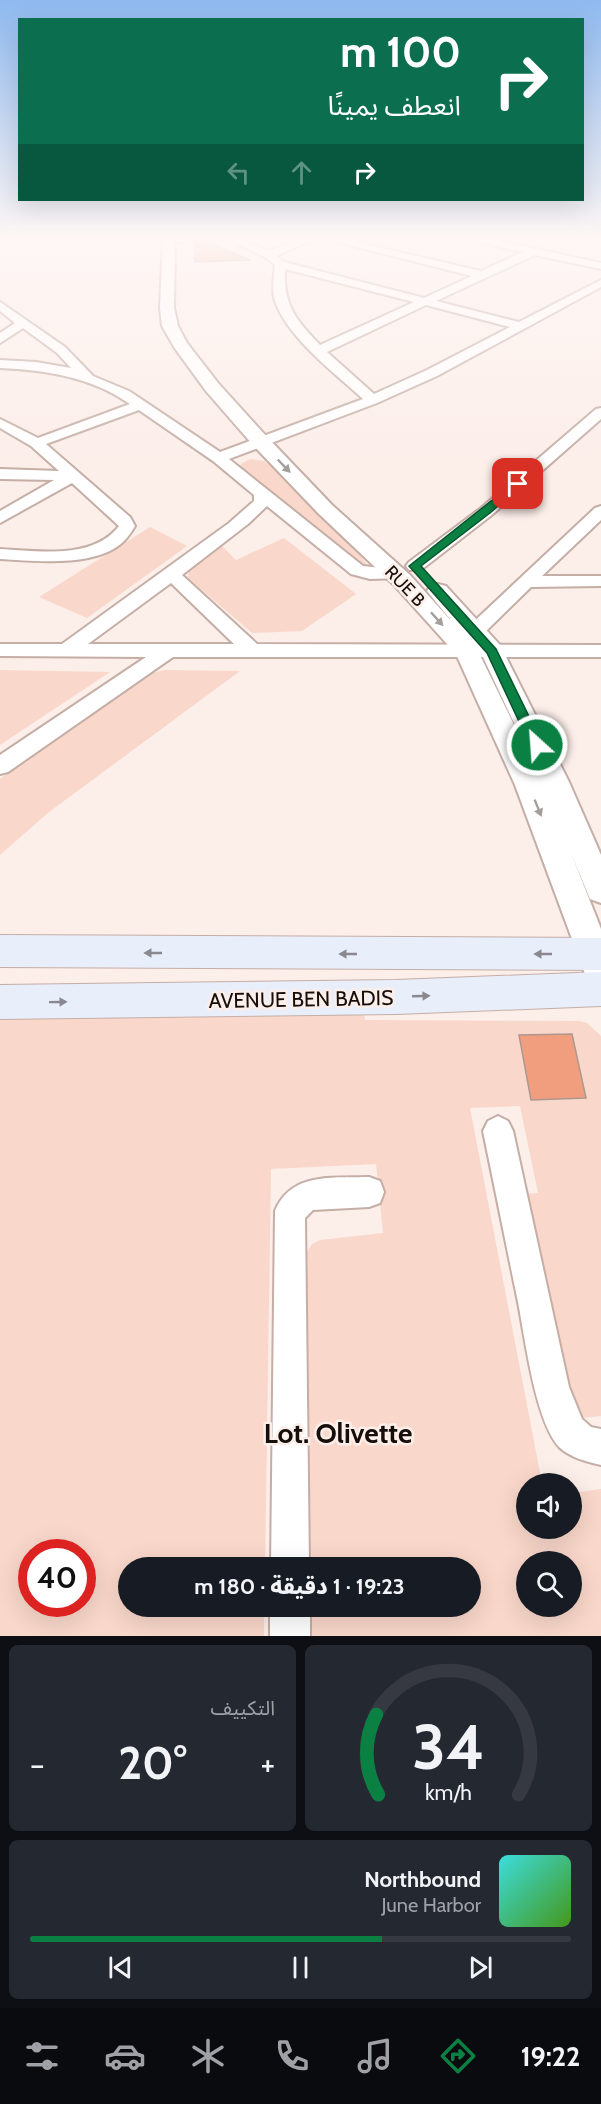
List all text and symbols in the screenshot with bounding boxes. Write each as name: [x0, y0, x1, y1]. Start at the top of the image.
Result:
text: 100 m: [340, 26, 461, 78]
icon: right: [482, 42, 560, 120]
text: انعطف يمينًا: [327, 89, 461, 122]
icon: left: [222, 156, 255, 189]
icon: ahead: [285, 156, 318, 189]
icon: right: [348, 156, 381, 189]
pin: [492, 458, 543, 509]
one-way arrow: [277, 459, 291, 474]
icon: arrive: [501, 467, 534, 500]
street label: RUE B: [380, 561, 430, 611]
one-way arrow: [430, 611, 444, 626]
position arrow: [505, 713, 569, 777]
one-way arrow: [533, 799, 543, 817]
one-way arrow: [143, 948, 162, 958]
one-way arrow: [338, 949, 357, 959]
one-way arrow: [533, 949, 552, 959]
street label: AVENUE BEN BADIS: [208, 985, 394, 1013]
one-way arrow: [412, 992, 431, 1001]
one-way arrow: [49, 997, 68, 1007]
district label: Lot. Olivette: [264, 1416, 412, 1450]
map controls: [516, 1473, 582, 1617]
button: sound: [516, 1473, 582, 1539]
speed limit sign: 40: [18, 1539, 96, 1617]
button: search: [516, 1551, 582, 1617]
text: 19:23 · 1 دقيقة · 180 m: [194, 1573, 405, 1600]
text: التكييف: [211, 1696, 275, 1720]
text: 34: [412, 1709, 485, 1785]
text: 20°: [118, 1736, 187, 1790]
text: −: [30, 1744, 45, 1784]
text: +: [260, 1744, 275, 1784]
text: km/h: [425, 1779, 472, 1805]
text: Northbound: [364, 1866, 481, 1893]
text: June Harbor: [381, 1893, 481, 1917]
icon: previous: [104, 1951, 137, 1984]
icon: pause: [284, 1951, 317, 1984]
icon: next: [464, 1951, 497, 1984]
icon: filters: [21, 2035, 63, 2077]
icon: car: [104, 2035, 146, 2077]
icon: climate: [187, 2035, 229, 2077]
icon: phone: [271, 2035, 313, 2077]
icon: music: [354, 2035, 396, 2077]
icon: directions: [437, 2035, 479, 2077]
text: 19:22: [521, 2040, 580, 2073]

